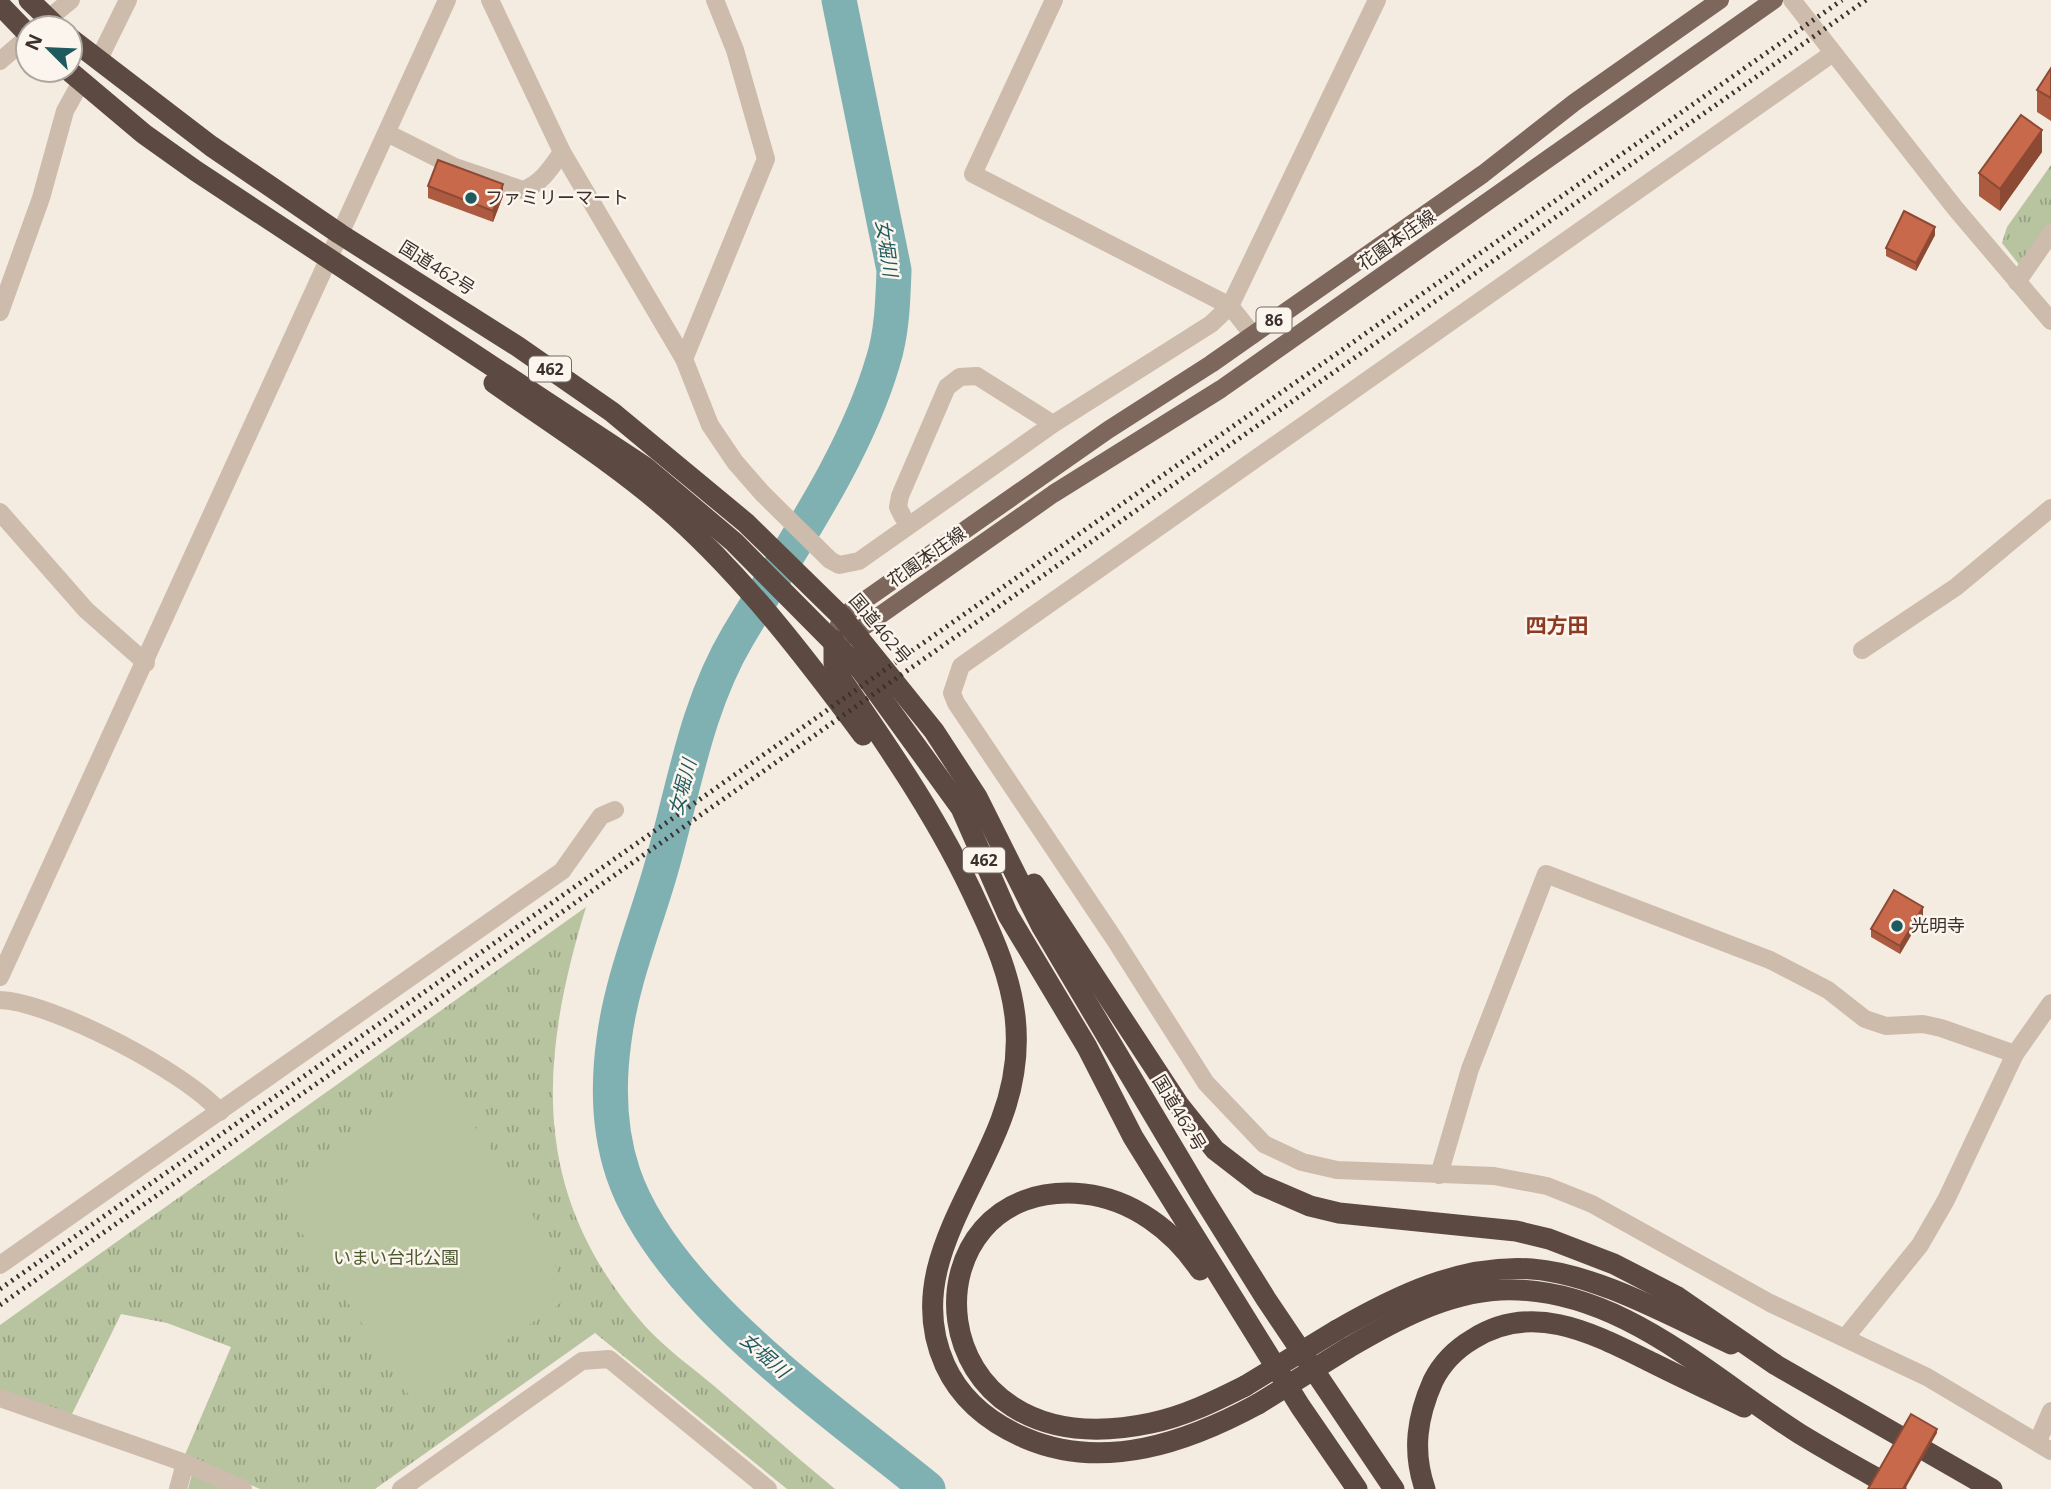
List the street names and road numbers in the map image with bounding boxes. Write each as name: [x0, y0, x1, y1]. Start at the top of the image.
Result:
street label: 花園本庄線: [1353, 204, 1440, 275]
street label: 国道462号: [395, 234, 480, 300]
road number: 86: [1256, 308, 1292, 332]
road number: 462: [529, 356, 571, 382]
street label: 花園本庄線: [883, 521, 970, 592]
street label: 国道462号: [844, 588, 917, 669]
road number: 462: [963, 848, 1005, 873]
street label: 国道462号: [1148, 1070, 1212, 1155]

